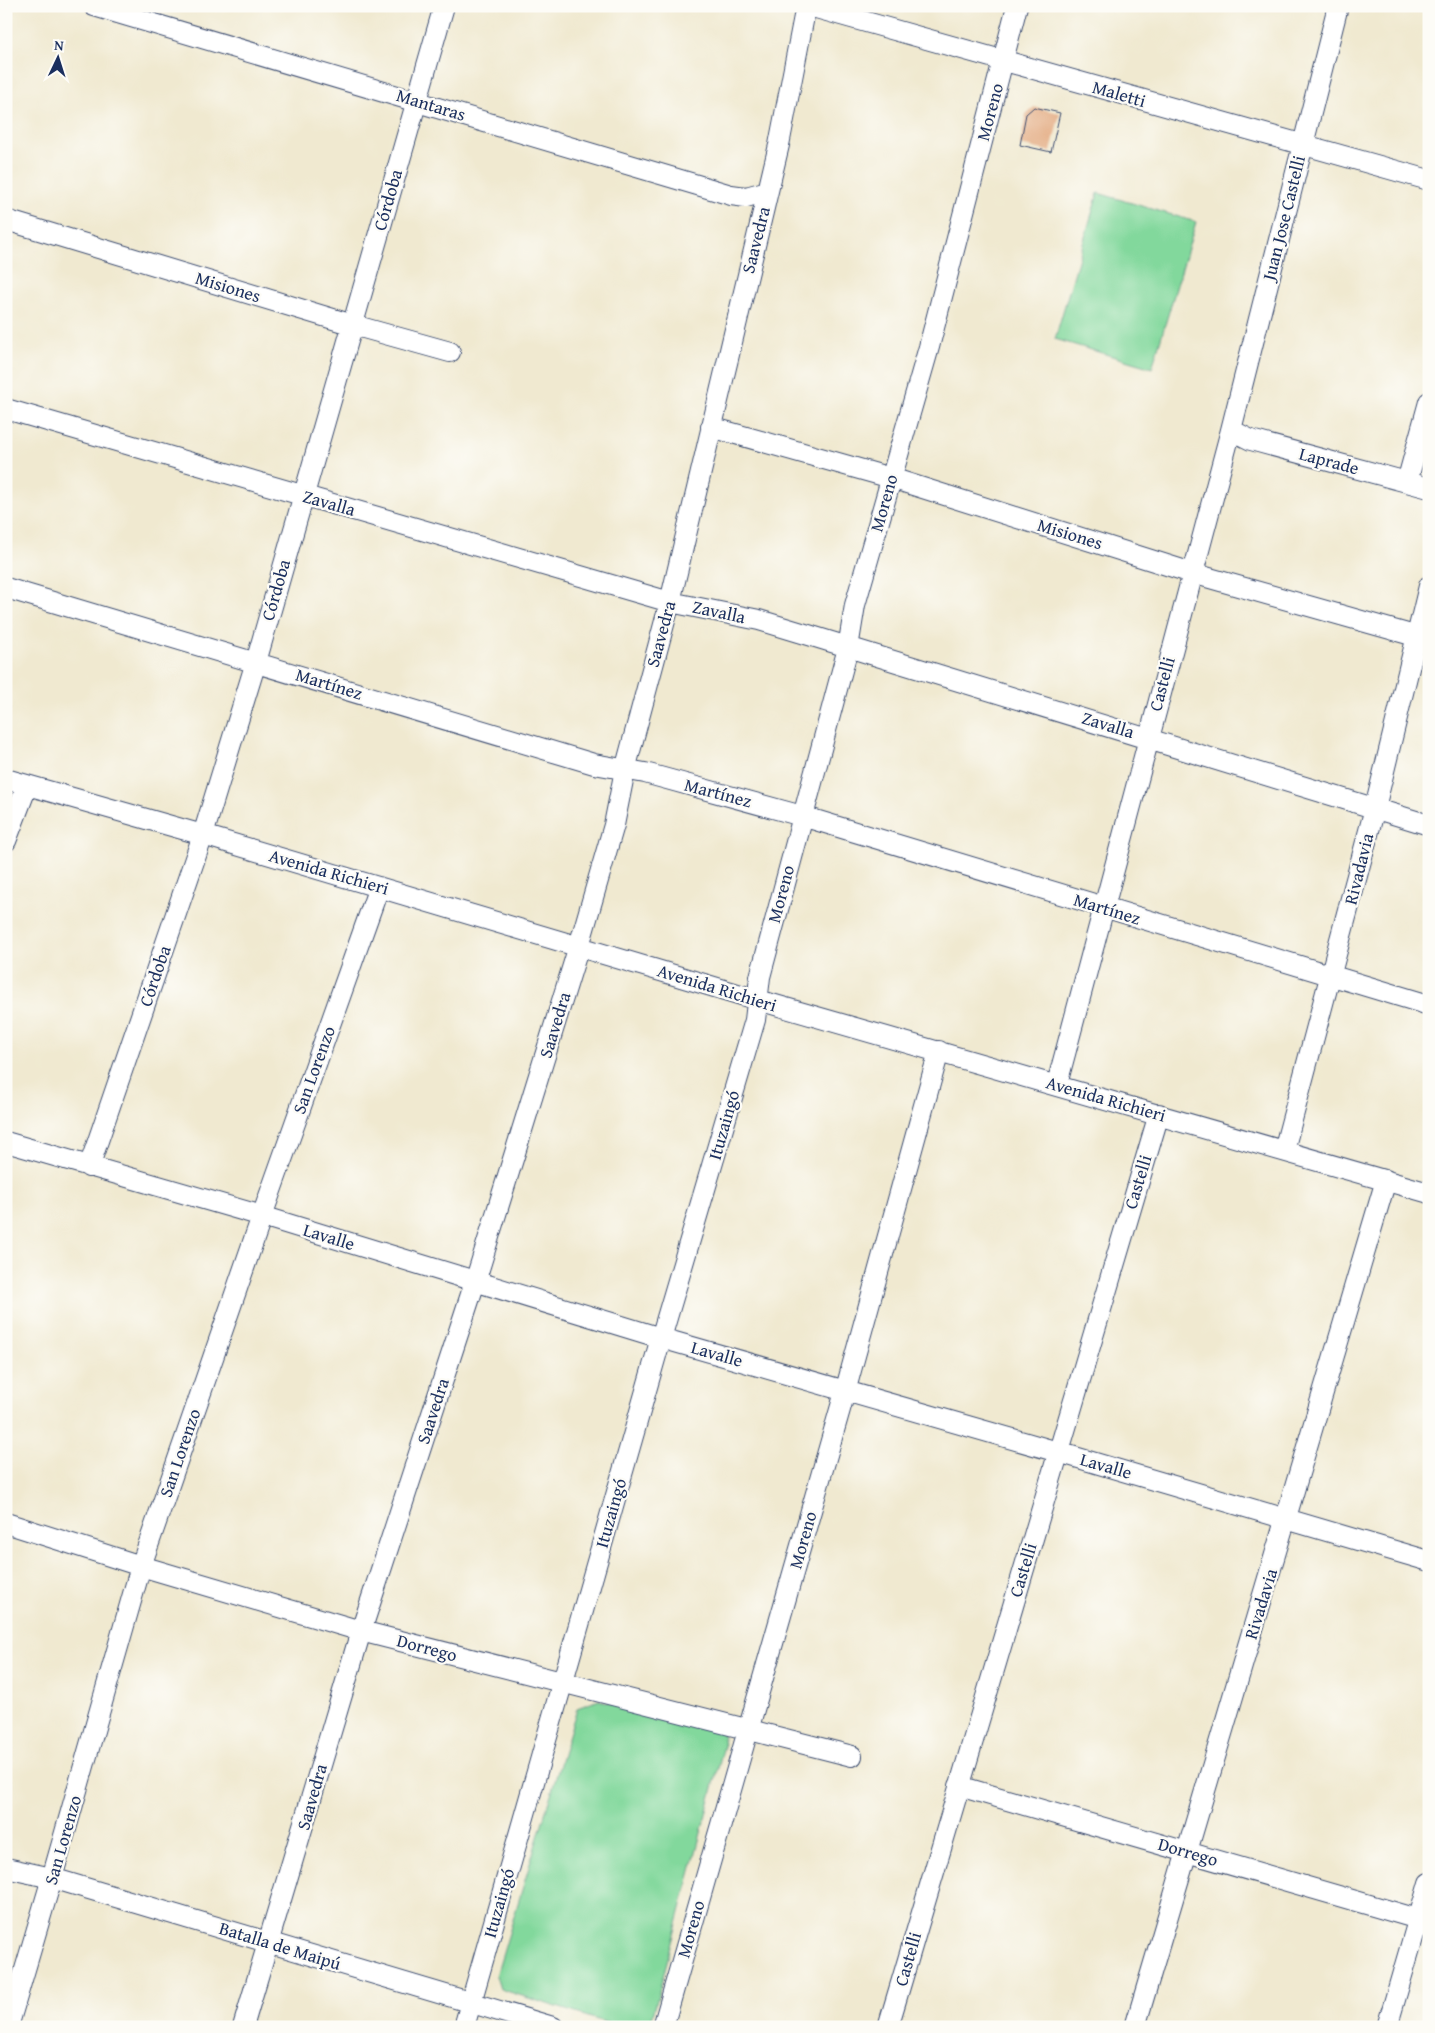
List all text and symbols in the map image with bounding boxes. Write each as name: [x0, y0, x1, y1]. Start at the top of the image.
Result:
north arrow: [32, 32, 82, 82]
text: N: [54, 35, 65, 55]
street label: Maletti: [1089, 73, 1149, 114]
street label: Moreno: [969, 80, 1010, 144]
street label: Mantaras: [393, 81, 469, 128]
street label: Juan Jose Castelli: [1254, 153, 1312, 285]
street label: Córdoba: [366, 165, 409, 234]
street label: Saavedra: [734, 203, 777, 276]
street label: Misiones: [192, 264, 264, 309]
street label: Laprade: [1296, 440, 1362, 481]
street label: Moreno: [862, 471, 905, 535]
street label: Zavalla: [300, 482, 359, 523]
street label: Misiones: [1034, 511, 1106, 556]
street label: Córdoba: [254, 555, 297, 624]
street label: Zavalla: [690, 593, 749, 630]
street label: Saavedra: [639, 597, 682, 670]
street label: Castelli: [1141, 654, 1182, 714]
street label: Martínez: [292, 661, 366, 706]
street label: Zavalla: [1079, 704, 1138, 745]
street label: Martínez: [682, 771, 755, 814]
street label: Rivadavia: [1337, 830, 1381, 908]
street label: Avenida Richieri: [266, 842, 392, 902]
street label: Moreno: [760, 862, 801, 926]
street label: Martínez: [1070, 886, 1144, 931]
street label: Córdoba: [132, 941, 178, 1010]
street label: Avenida Richieri: [654, 957, 780, 1018]
street label: Saavedra: [532, 988, 577, 1061]
street label: San Lorenzo: [285, 1022, 342, 1118]
street label: Avenida Richieri: [1043, 1069, 1169, 1129]
street label: Ituzaingó: [701, 1087, 746, 1163]
street label: Castelli: [1117, 1151, 1159, 1212]
street label: Lavalle: [300, 1216, 358, 1257]
street label: Lavalle: [688, 1333, 746, 1374]
street label: Saavedra: [409, 1374, 456, 1447]
street label: San Lorenzo: [152, 1405, 207, 1501]
street label: Lavalle: [1077, 1445, 1135, 1486]
street label: Ituzaingó: [588, 1475, 633, 1551]
street label: Moreno: [781, 1508, 824, 1572]
street label: Castelli: [1002, 1539, 1044, 1600]
street label: Rivadavia: [1237, 1565, 1284, 1643]
street label: Dorrego: [394, 1627, 460, 1668]
street label: Saavedra: [289, 1760, 334, 1833]
street label: San Lorenzo: [37, 1792, 88, 1888]
street label: Dorrego: [1155, 1830, 1221, 1873]
street label: Ituzaingó: [476, 1865, 521, 1941]
street label: Moreno: [669, 1897, 712, 1961]
street label: Batalla de Maipú: [216, 1914, 345, 1977]
street label: Castelli: [887, 1929, 928, 1989]

